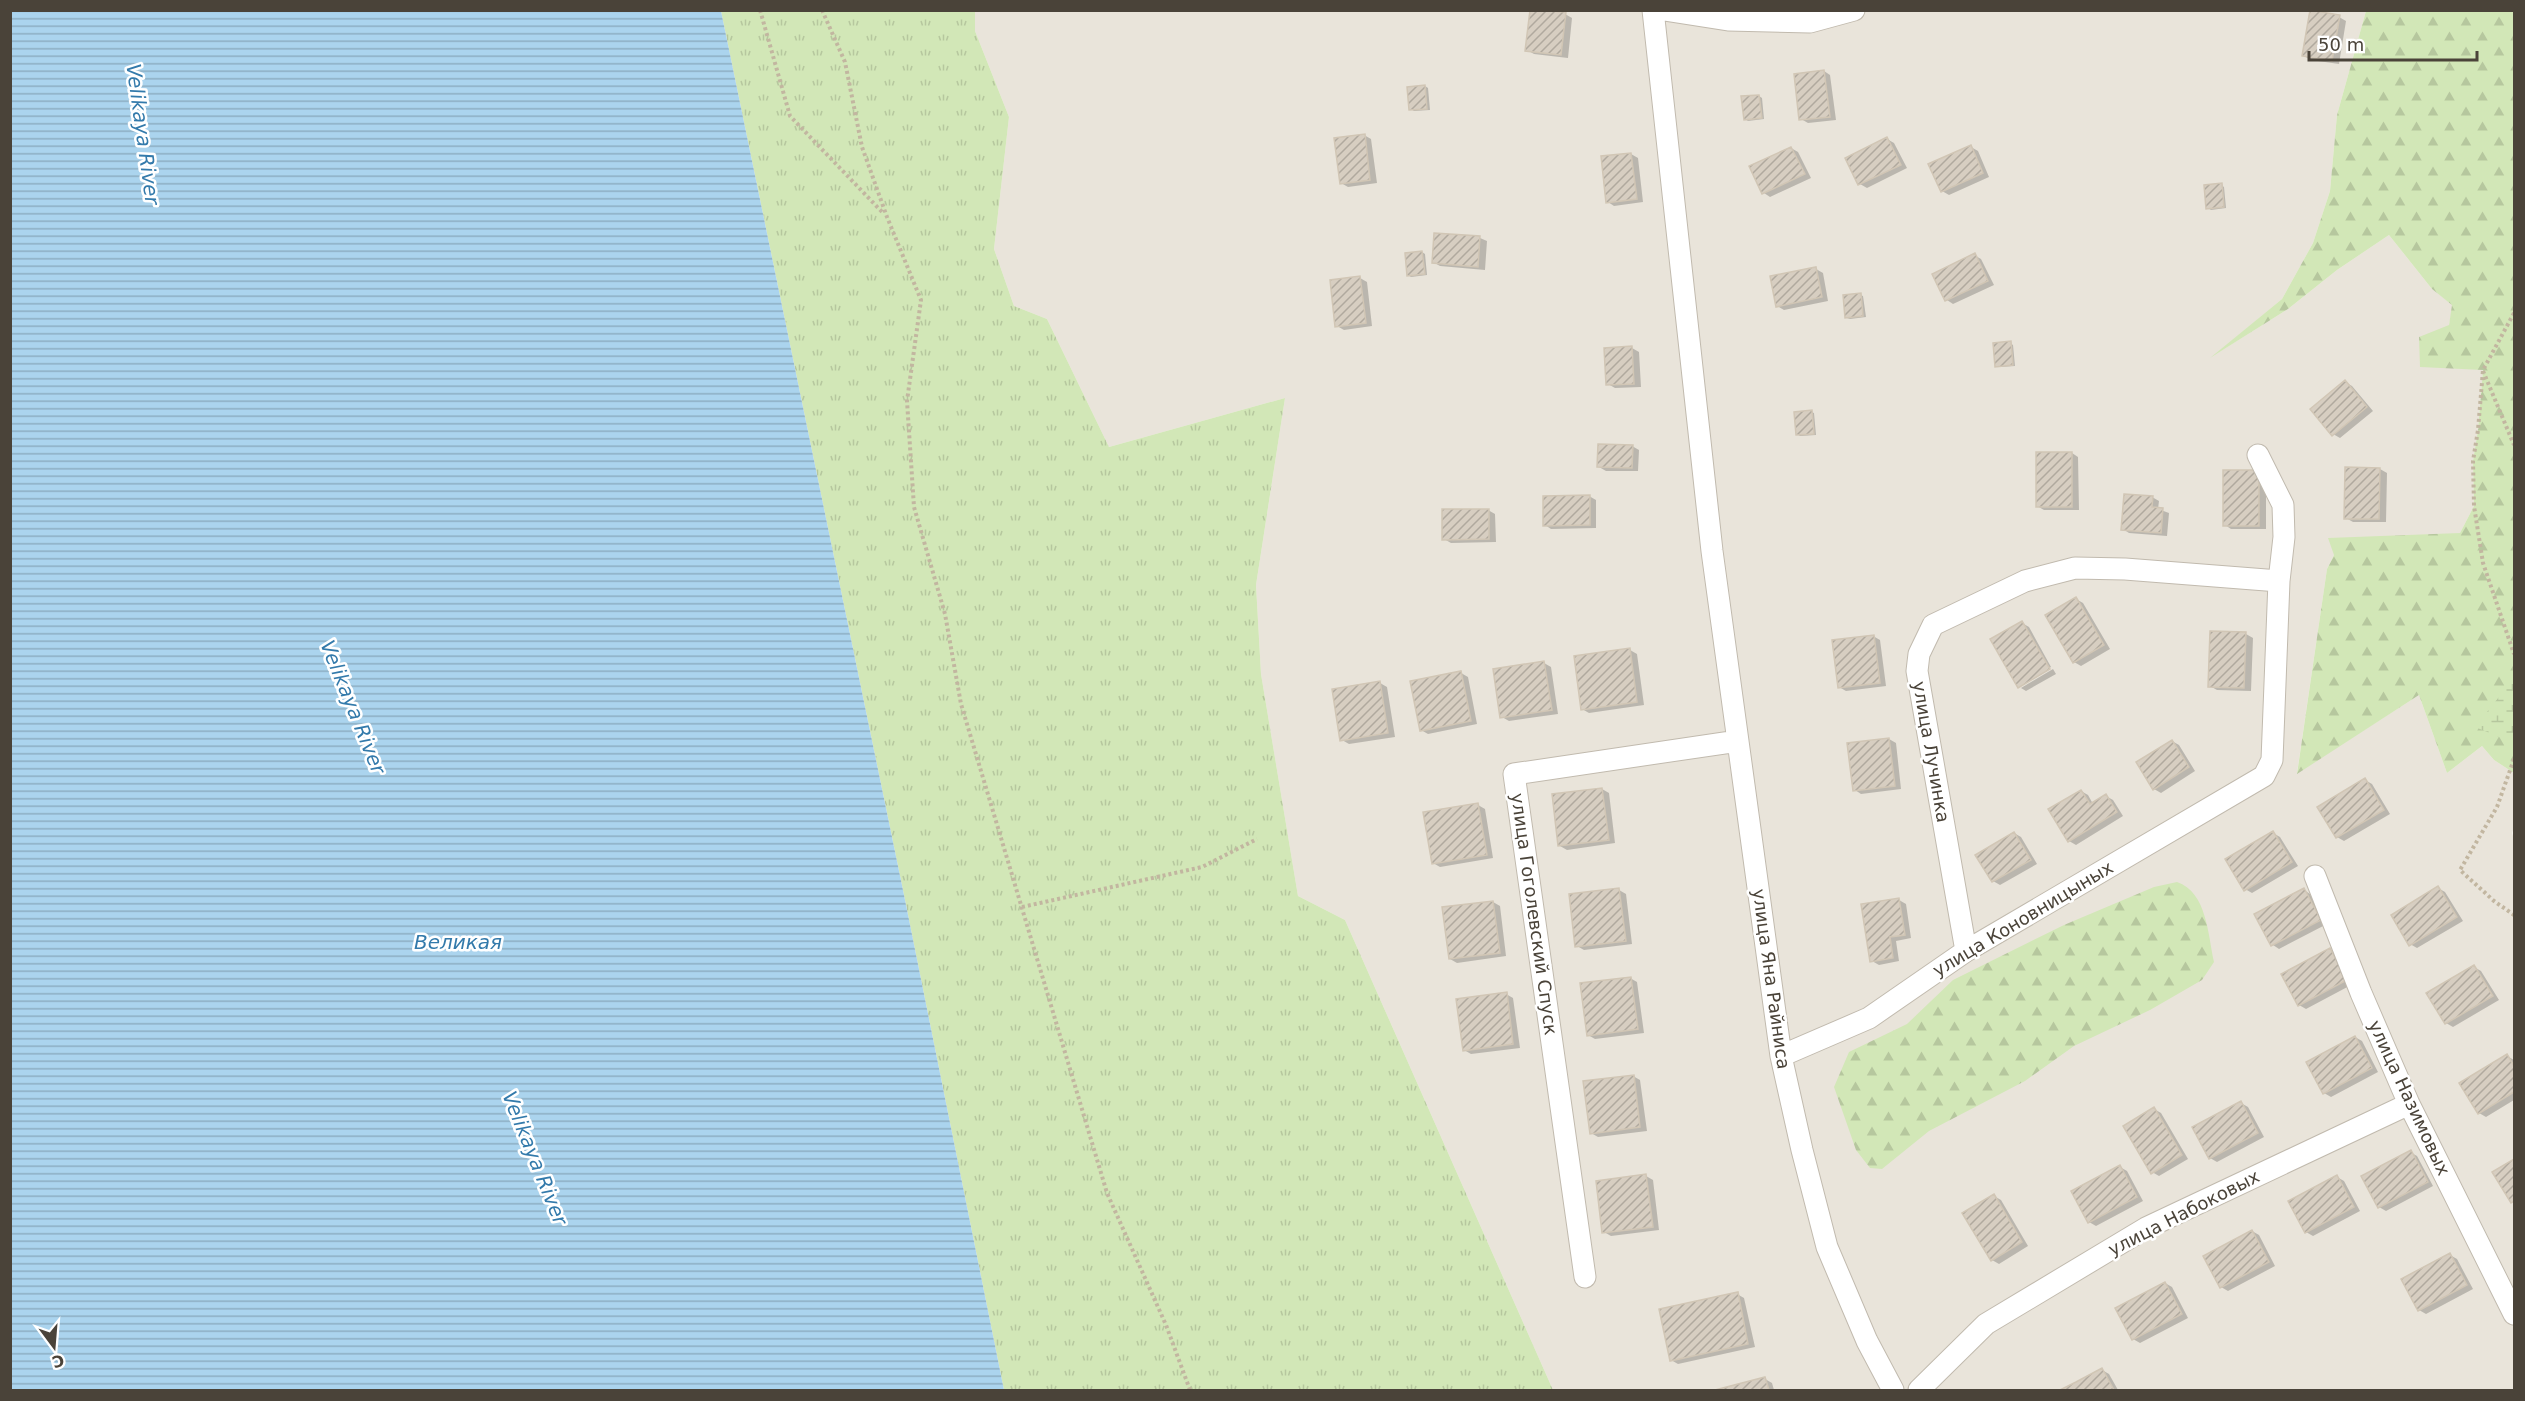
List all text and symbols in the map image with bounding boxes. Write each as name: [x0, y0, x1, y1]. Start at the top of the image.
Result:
scale bar: [2309, 24, 2477, 62]
text: 50 m: [2318, 34, 2364, 55]
water label: Velikaya River: [121, 62, 165, 208]
water label: Velikaya River: [315, 637, 391, 779]
street label: улица Лучинка: [1909, 680, 1954, 824]
street label: улица Гоголевский Спуск: [1507, 792, 1562, 1036]
street label: улица Коновницыных: [1929, 856, 2117, 981]
street label: улица Яна Райниса: [1748, 887, 1795, 1070]
water label: Великая: [414, 930, 502, 954]
street label: улица Назимовых: [2364, 1017, 2455, 1179]
water label: Velikaya River: [497, 1088, 573, 1230]
street label: улица Набоковых: [2105, 1165, 2263, 1260]
north arrow: [24, 1317, 84, 1377]
text: С: [50, 1350, 66, 1372]

